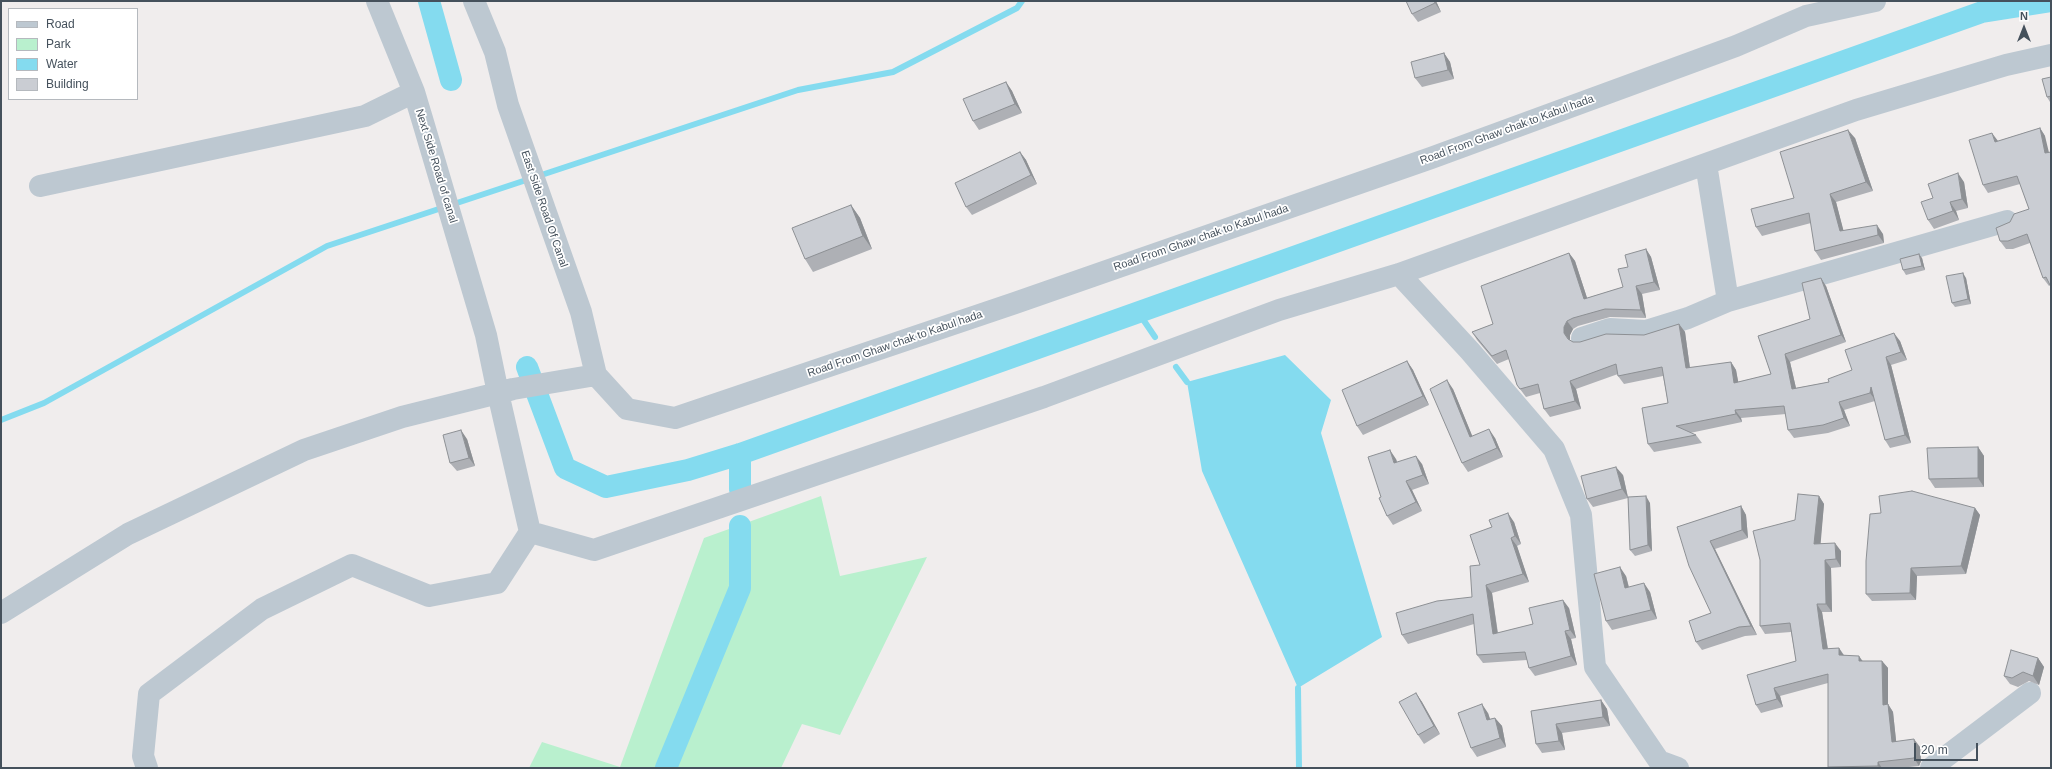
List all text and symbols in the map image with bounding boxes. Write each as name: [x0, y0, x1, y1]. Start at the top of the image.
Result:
legend: [8, 8, 138, 100]
north arrow: [2004, 8, 2044, 48]
text: N: [2020, 10, 2028, 22]
text: Road: [46, 17, 75, 31]
text: Park: [46, 37, 71, 51]
text: Water: [46, 57, 78, 71]
text: Building: [46, 77, 89, 91]
street label: Road From Ghaw chak to Kabul hada: [1418, 92, 1596, 168]
street label: Next Side Road of canal: [412, 107, 460, 225]
street label: East Side Road Of Canal: [518, 149, 570, 269]
street label: Road From Ghaw chak to Kabul hada: [1112, 202, 1290, 274]
street label: Road From Ghaw chak to Kabul hada: [806, 308, 984, 380]
scale bar: [1916, 735, 1980, 761]
text: 20 m: [1921, 743, 1948, 757]

